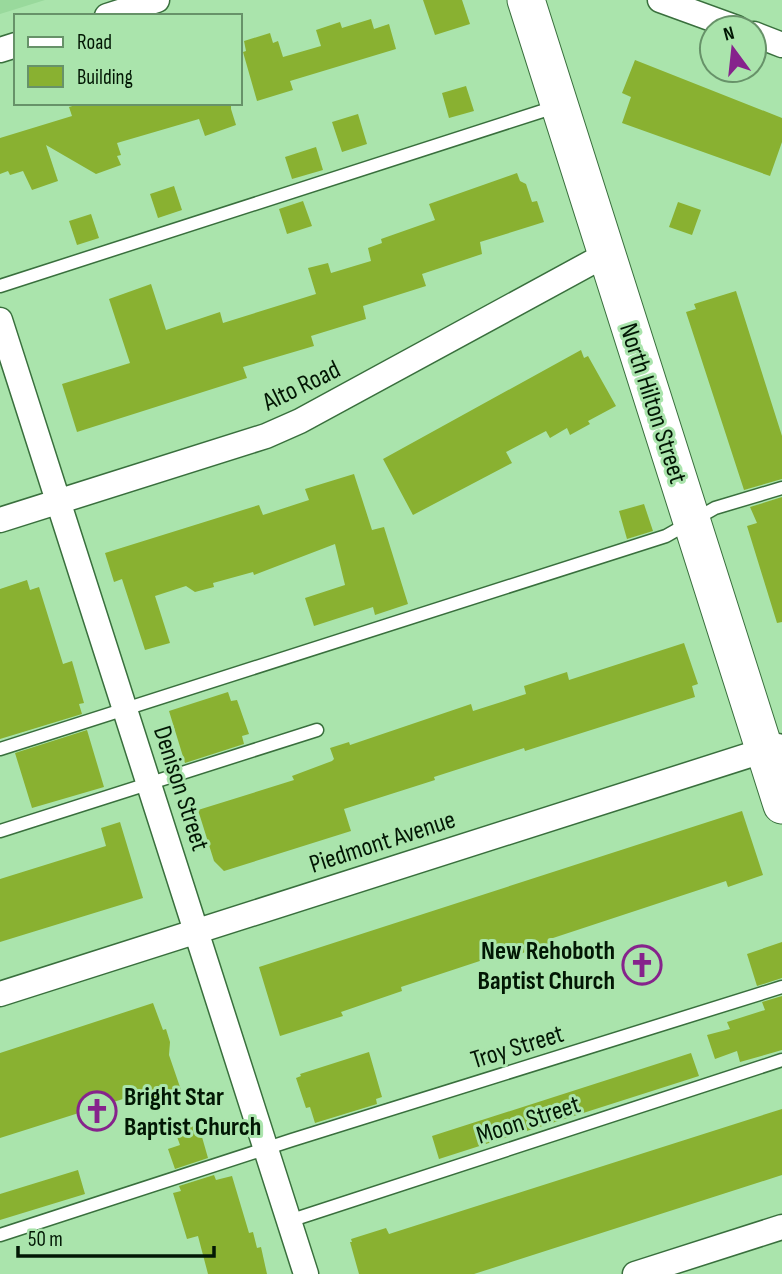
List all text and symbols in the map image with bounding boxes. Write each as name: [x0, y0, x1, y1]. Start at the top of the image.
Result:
legend: [14, 14, 242, 105]
north arrow: [698, 14, 768, 84]
text: N: [721, 22, 737, 46]
text: Road: [77, 30, 112, 55]
text: Building: [77, 65, 133, 90]
street label: North Hilton Street: [612, 319, 693, 488]
street label: Alto Road: [257, 354, 345, 419]
street label: Denison Street: [146, 722, 215, 855]
street label: Piedmont Avenue: [306, 804, 459, 881]
place label: New Rehoboth Baptist Church: [478, 936, 615, 997]
church icon: New Rehoboth Baptist Church: [621, 944, 663, 986]
street label: Troy Street: [467, 1019, 568, 1076]
place label: Bright Star Baptist Church: [124, 1082, 261, 1143]
street label: Moon Street: [473, 1089, 584, 1152]
church icon: Bright Star Baptist Church: [76, 1090, 118, 1132]
scale bar: [18, 1214, 214, 1258]
text: 50 m: [28, 1227, 63, 1252]

